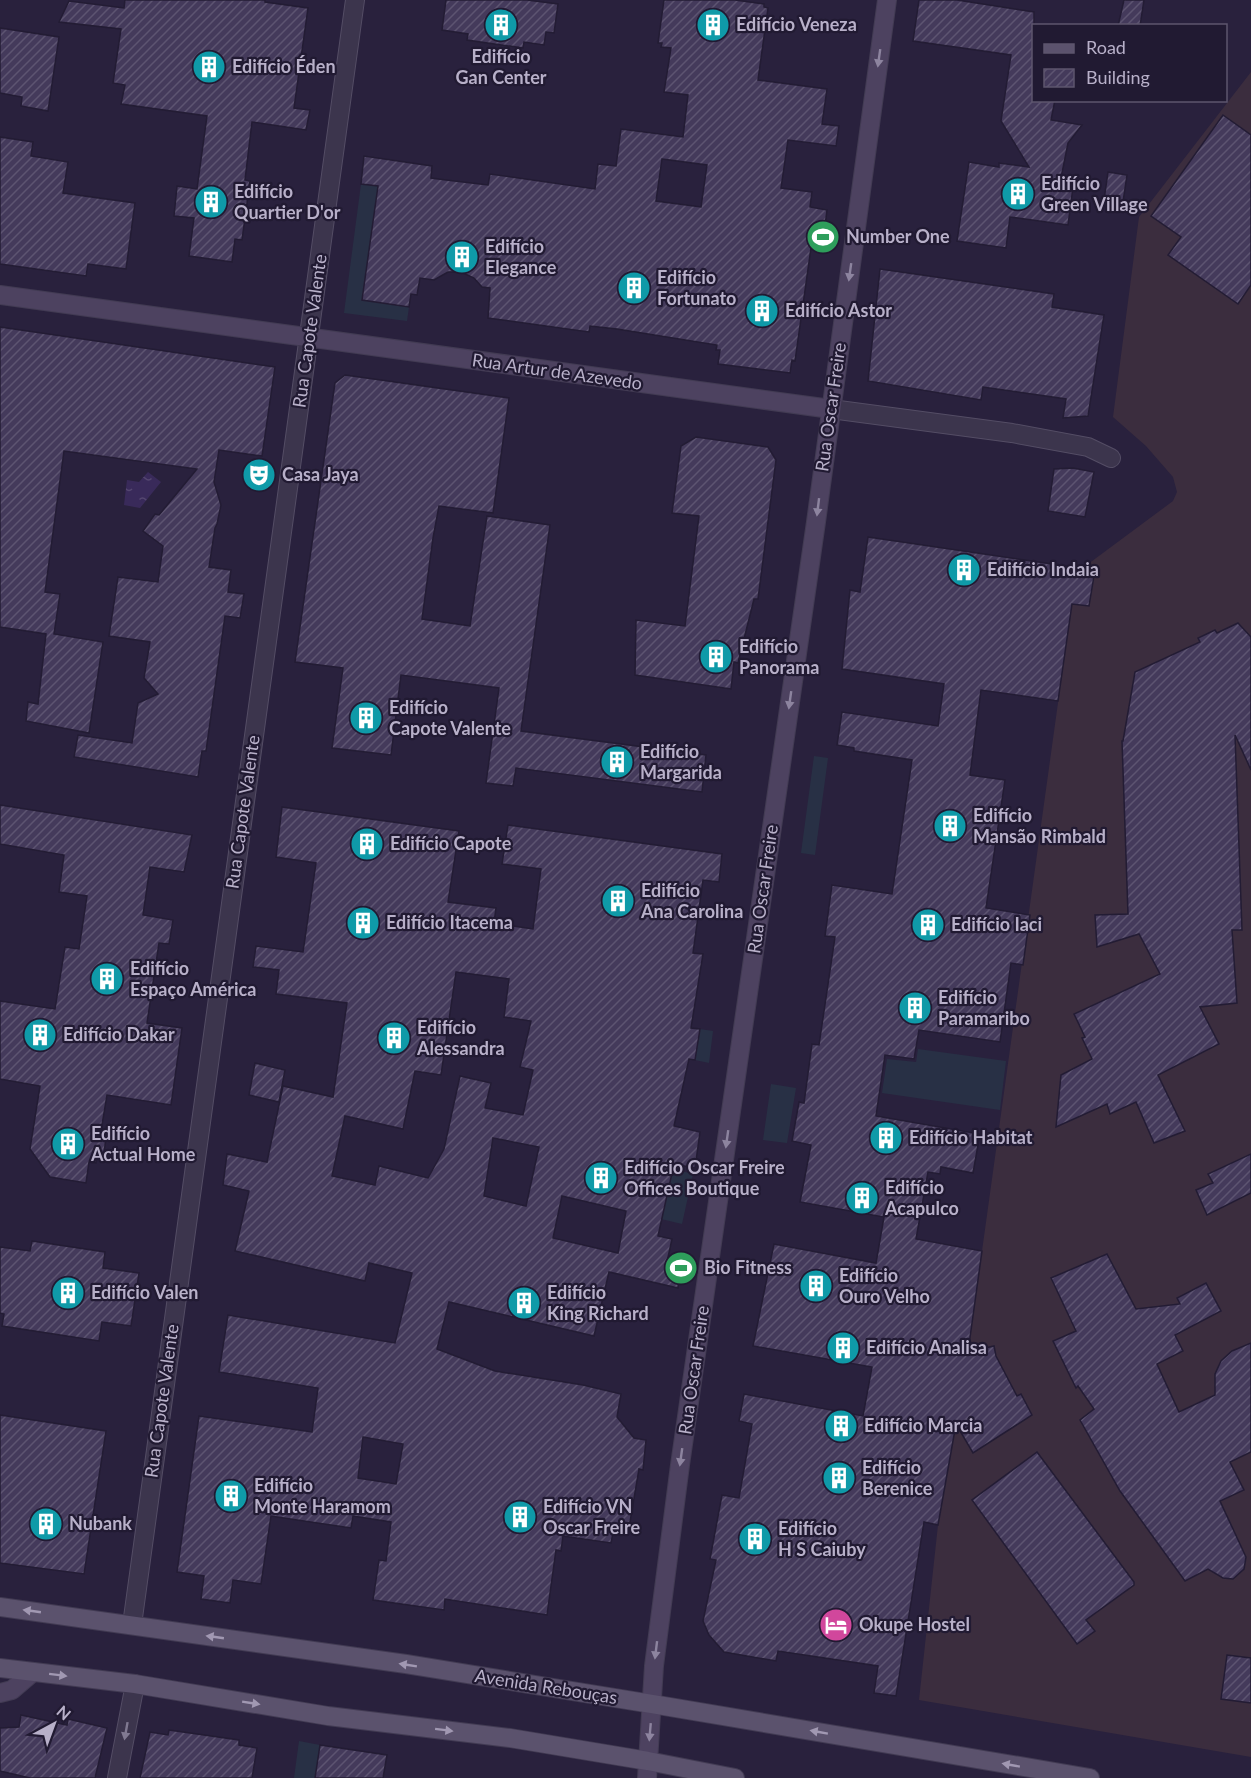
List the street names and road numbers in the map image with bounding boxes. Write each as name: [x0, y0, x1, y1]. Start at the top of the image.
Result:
street label: Rua Capote Valente: [287, 253, 331, 409]
street label: Rua Oscar Freire: [810, 341, 850, 473]
street label: Rua Artur de Azevedo: [471, 348, 644, 394]
street label: Rua Capote Valente: [220, 734, 264, 890]
street label: Rua Oscar Freire: [742, 823, 782, 955]
street label: Rua Oscar Freire: [673, 1304, 713, 1436]
street label: Rua Capote Valente: [139, 1323, 183, 1479]
street label: Avenida Rebouças: [473, 1664, 619, 1708]

